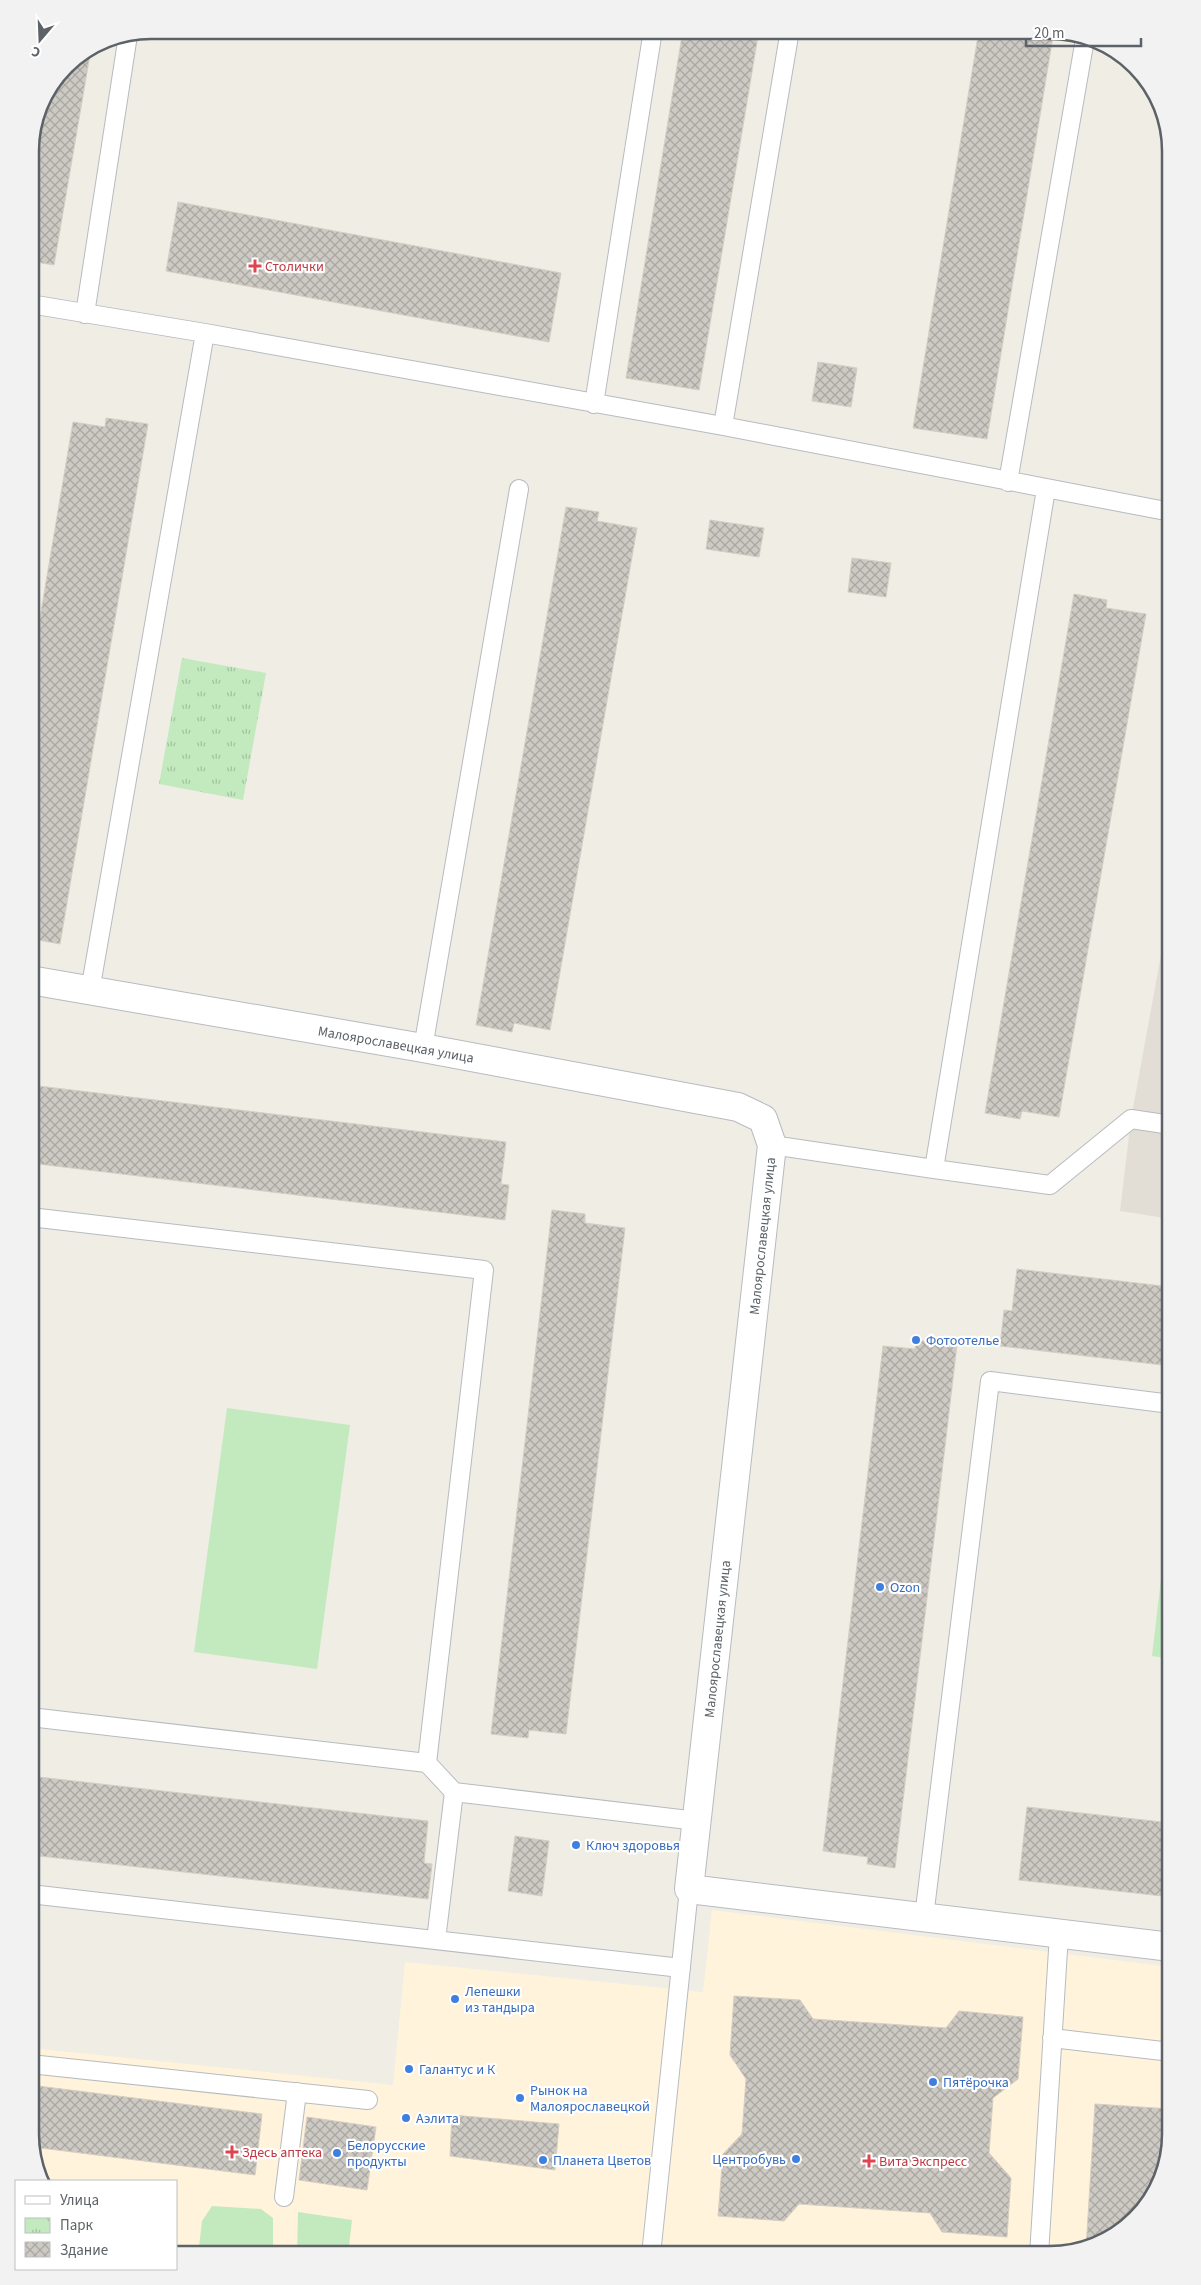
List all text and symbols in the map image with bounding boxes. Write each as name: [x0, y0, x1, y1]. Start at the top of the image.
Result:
north arrow: [15, 15, 65, 65]
scale bar: [1026, 15, 1141, 47]
text: 20 m: [1034, 23, 1064, 44]
text: С: [29, 41, 43, 62]
place label: Столички: [265, 257, 324, 277]
marker: Столички: [249, 260, 261, 272]
street label: Малоярославецкая улица: [316, 1021, 475, 1069]
street label: Малоярославецкая улица: [745, 1156, 781, 1316]
place label: Фотоотелье: [926, 1331, 999, 1351]
marker: Фотоотелье: [910, 1334, 922, 1346]
street label: Малоярославецкая улица: [700, 1559, 736, 1719]
place label: Ozon: [890, 1578, 920, 1598]
marker: Ozon: [874, 1581, 886, 1593]
place label: Ключ здоровья: [586, 1836, 680, 1856]
marker: Ключ здоровья: [570, 1839, 582, 1851]
place label: Лепешки из тандыра: [465, 1982, 535, 2018]
marker: Лепешки из тандыра: [449, 1993, 461, 2005]
place label: Галантус и К: [419, 2060, 496, 2080]
marker: Галантус и К: [403, 2063, 415, 2075]
place label: Пятёрочка: [943, 2073, 1009, 2093]
marker: Пятёрочка: [927, 2076, 939, 2088]
place label: Рынок на Малоярославецкой: [530, 2081, 650, 2117]
marker: Рынок на Малоярославецкой: [514, 2092, 526, 2104]
place label: Аэлита: [416, 2109, 459, 2129]
marker: Аэлита: [400, 2112, 412, 2124]
place label: Белорусские продукты: [347, 2136, 426, 2172]
place label: Здесь аптека: [242, 2143, 322, 2163]
marker: Здесь аптека: [226, 2146, 238, 2158]
marker: Белорусские продукты: [331, 2147, 343, 2159]
place label: Центробувь: [712, 2150, 786, 2170]
place label: Планета Цветов: [553, 2151, 651, 2171]
place label: Вита Экспресс: [879, 2152, 968, 2172]
marker: Центробувь: [790, 2153, 802, 2165]
marker: Планета Цветов: [537, 2154, 549, 2166]
marker: Вита Экспресс: [863, 2155, 875, 2167]
legend: [15, 2180, 178, 2270]
text: Улица: [60, 2190, 99, 2211]
text: Парк: [60, 2215, 94, 2236]
text: Здание: [60, 2240, 108, 2261]

